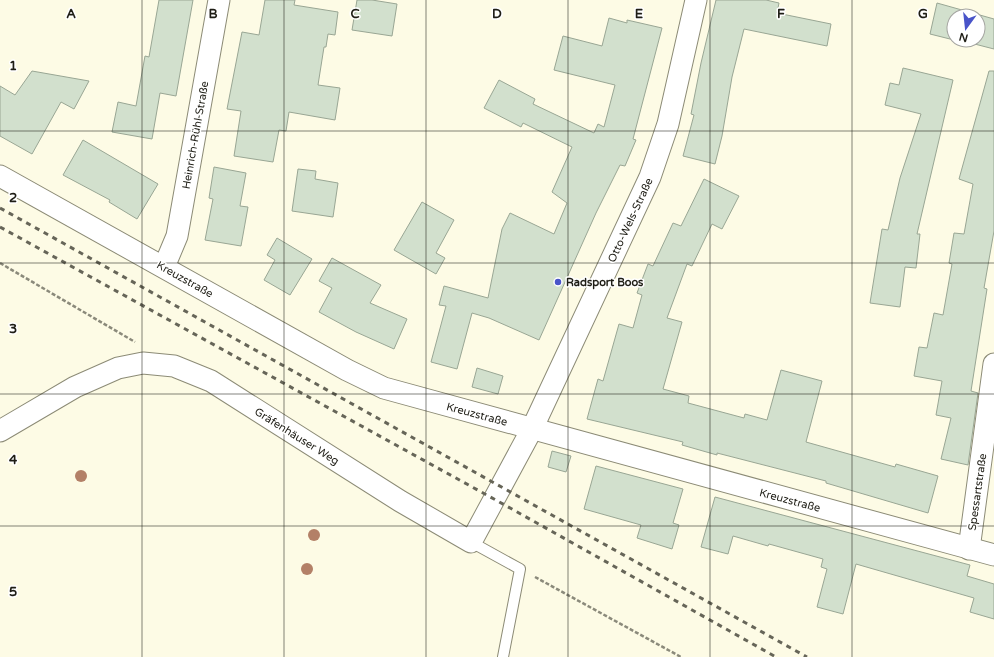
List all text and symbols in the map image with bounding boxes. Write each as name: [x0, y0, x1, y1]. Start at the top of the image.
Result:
text: A: [66, 6, 76, 22]
text: B: [208, 6, 218, 22]
text: C: [350, 6, 360, 22]
text: D: [492, 6, 502, 22]
text: E: [635, 6, 643, 22]
text: F: [777, 6, 785, 22]
text: G: [918, 6, 928, 22]
north arrow: [946, 8, 986, 48]
text: N: [958, 30, 969, 45]
text: 1: [9, 58, 17, 74]
street label: Heinrich-Rühl-Straße: [180, 80, 211, 190]
street label: Otto-Wels-Straße: [605, 176, 656, 264]
text: 2: [9, 190, 17, 206]
street label: Kreuzstraße: [154, 259, 215, 300]
place label: Radsport Boos: [566, 276, 644, 290]
marker: Radsport Boos: [553, 277, 563, 287]
text: 3: [9, 321, 17, 337]
street label: Kreuzstraße: [445, 400, 509, 429]
street label: Gräfenhäuser Weg: [252, 405, 341, 468]
text: 4: [9, 452, 18, 468]
street label: Spessartstraße: [966, 453, 989, 531]
street label: Kreuzstraße: [758, 486, 822, 515]
text: 5: [9, 584, 17, 600]

